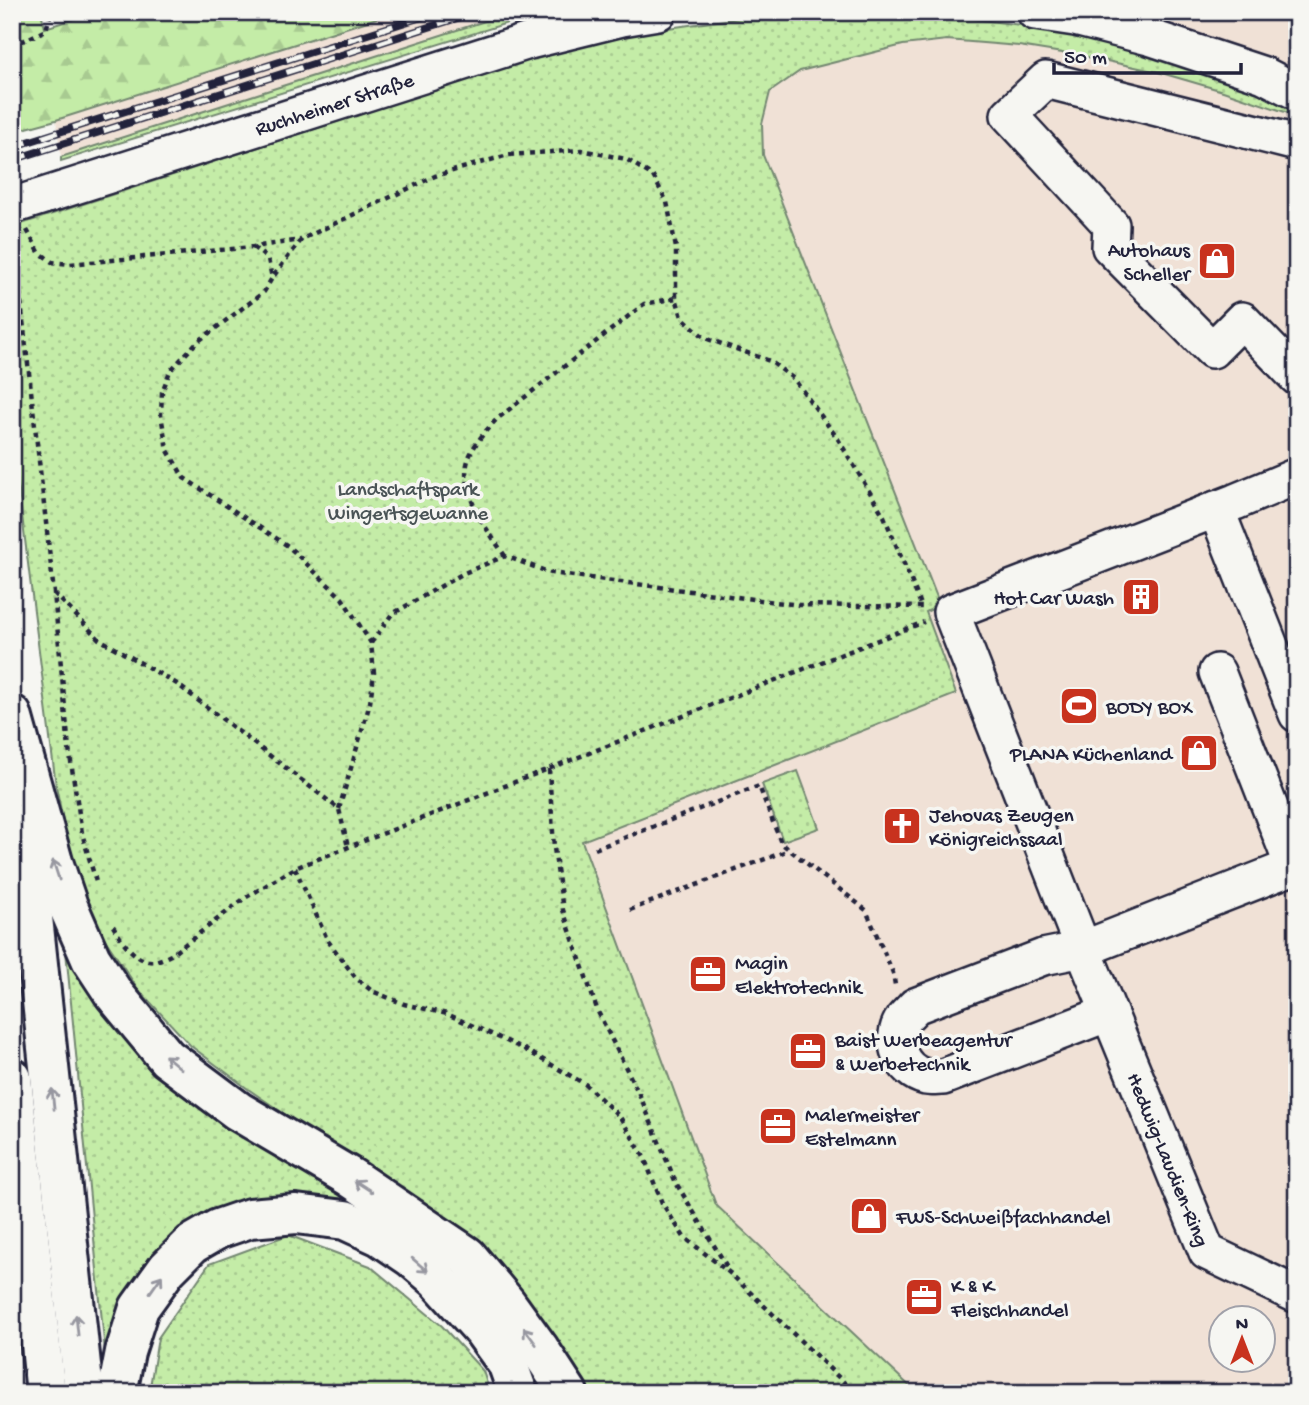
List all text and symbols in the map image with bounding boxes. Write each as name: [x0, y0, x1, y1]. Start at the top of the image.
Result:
scale bar: [1054, 32, 1241, 76]
text: 50 m: [1064, 47, 1107, 72]
street label: Ruchheimer Straße: [253, 69, 419, 144]
place label: Autohaus Scheller: [1108, 240, 1192, 289]
shop icon: Autohaus Scheller: [1196, 240, 1238, 282]
park label: Landschaftspark Wingertsgewanne: [328, 479, 489, 528]
building icon: Hot Car Wash: [1120, 576, 1162, 618]
place label: Hot Car Wash: [994, 588, 1114, 613]
sports icon: BODY BOX: [1058, 685, 1100, 727]
place label: BODY BOX: [1105, 697, 1193, 722]
shop icon: PLANA Küchenland: [1178, 732, 1220, 774]
place label: PLANA Küchenland: [1009, 744, 1174, 769]
church icon: Jehovas Zeugen Königreichssaal: [881, 805, 923, 847]
place label: Jehovas Zeugen Königreichssaal: [929, 805, 1074, 854]
one-way arrow: [49, 860, 61, 882]
office icon: Magin Elektrotechnik: [687, 953, 729, 995]
place label: Magin Elektrotechnik: [735, 953, 864, 1002]
office icon: Baist Werbeagentur & Werbetechnik: [787, 1030, 829, 1072]
place label: Baist Werbeagentur & Werbetechnik: [834, 1030, 1013, 1079]
one-way arrow: [164, 1054, 182, 1070]
street label: Hedwig-Laudien-Ring: [1119, 1070, 1213, 1251]
one-way arrow: [46, 1088, 59, 1110]
office icon: Malermeister Estelmann: [757, 1105, 799, 1147]
place label: Malermeister Estelmann: [805, 1105, 921, 1154]
one-way arrow: [354, 1178, 373, 1193]
shop icon: FWS-Schweißfachhandel: [848, 1195, 890, 1237]
place label: FWS-Schweißfachhandel: [895, 1207, 1111, 1232]
one-way arrow: [411, 1257, 429, 1273]
one-way arrow: [149, 1275, 163, 1294]
office icon: K & K Fleischhandel: [903, 1276, 945, 1318]
place label: K & K Fleischhandel: [950, 1276, 1069, 1325]
north arrow: [1208, 1304, 1278, 1374]
one-way arrow: [70, 1314, 83, 1337]
text: N: [1236, 1314, 1248, 1337]
one-way arrow: [523, 1327, 537, 1346]

